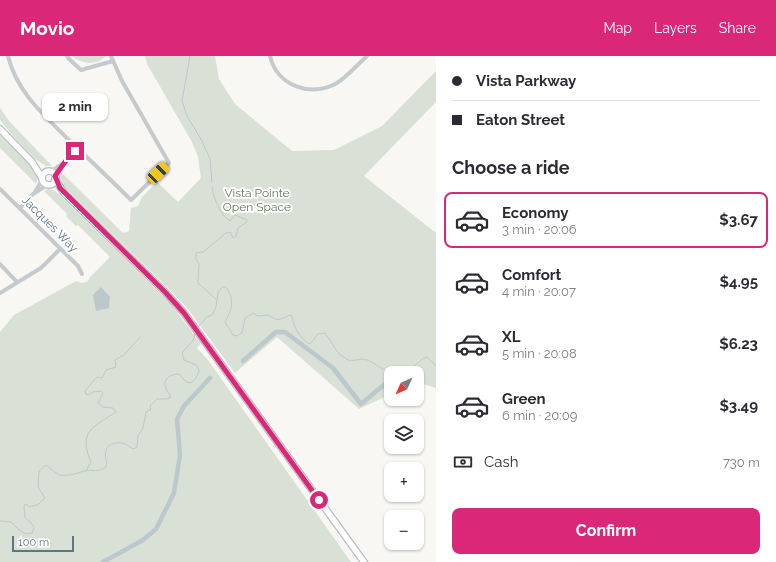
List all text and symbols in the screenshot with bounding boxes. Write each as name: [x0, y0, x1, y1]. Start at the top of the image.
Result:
text: Movio: [20, 17, 74, 39]
text: Map: [604, 20, 632, 36]
text: Layers: [654, 20, 697, 36]
text: Share: [719, 20, 756, 36]
text: Vista Parkway: [476, 72, 576, 90]
callout: 2 min: [42, 93, 108, 121]
text: 2 min: [58, 99, 92, 114]
text: Eaton Street: [476, 111, 565, 129]
route end: [66, 142, 84, 160]
text: Choose a ride: [452, 157, 570, 178]
car: [145, 160, 171, 186]
park label: Vista Pointe Open Space: [223, 186, 291, 214]
street label: Jacques Way: [19, 193, 81, 255]
icon: car: [454, 202, 490, 238]
text: Economy: [502, 204, 569, 222]
text: $3.67: [719, 211, 758, 229]
text: 3 min · 20:06: [502, 222, 577, 237]
icon: car: [454, 264, 490, 300]
text: Comfort: [502, 266, 561, 284]
text: $4.95: [719, 273, 758, 291]
text: 4 min · 20:07: [502, 284, 576, 299]
icon: car: [454, 326, 490, 362]
text: XL: [502, 328, 520, 346]
text: $6.23: [719, 335, 758, 353]
text: 5 min · 20:08: [502, 346, 577, 361]
north arrow: [384, 366, 424, 406]
map controls: [384, 366, 424, 550]
icon: car: [454, 388, 490, 424]
text: Green: [502, 390, 546, 408]
text: $3.49: [719, 397, 758, 415]
text: 6 min · 20:09: [502, 408, 577, 423]
button: layers: [384, 414, 424, 454]
icon: cash: [452, 451, 474, 473]
text: Cash: [484, 453, 518, 471]
text: 730 m: [723, 455, 760, 470]
button: +: [384, 462, 424, 502]
route start: [310, 491, 328, 509]
button: Confirm: [452, 508, 760, 554]
button: −: [384, 510, 424, 550]
scale bar: [12, 534, 74, 553]
text: 100 m: [18, 536, 49, 549]

